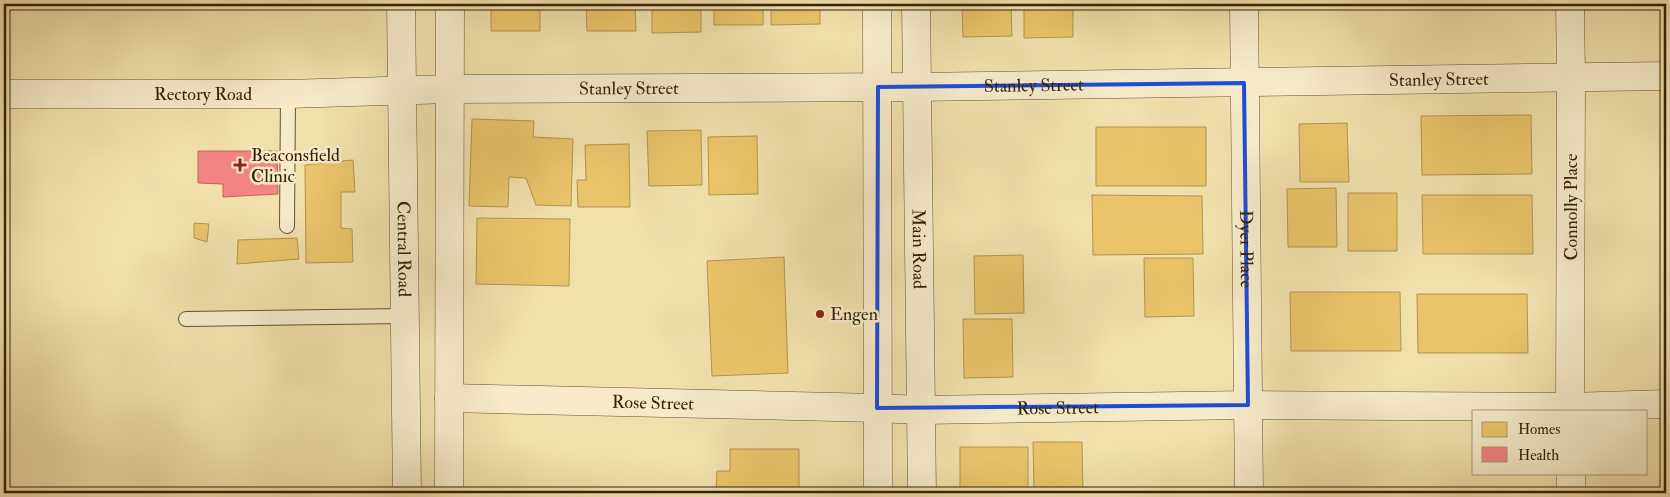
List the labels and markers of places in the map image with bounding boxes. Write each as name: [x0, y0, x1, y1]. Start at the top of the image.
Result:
place label: Beaconsfield Clinic: [251, 144, 340, 188]
marker: Beaconsfield Clinic: [233, 158, 247, 172]
place label: Engen: [830, 303, 878, 326]
marker: Engen: [814, 308, 826, 320]

